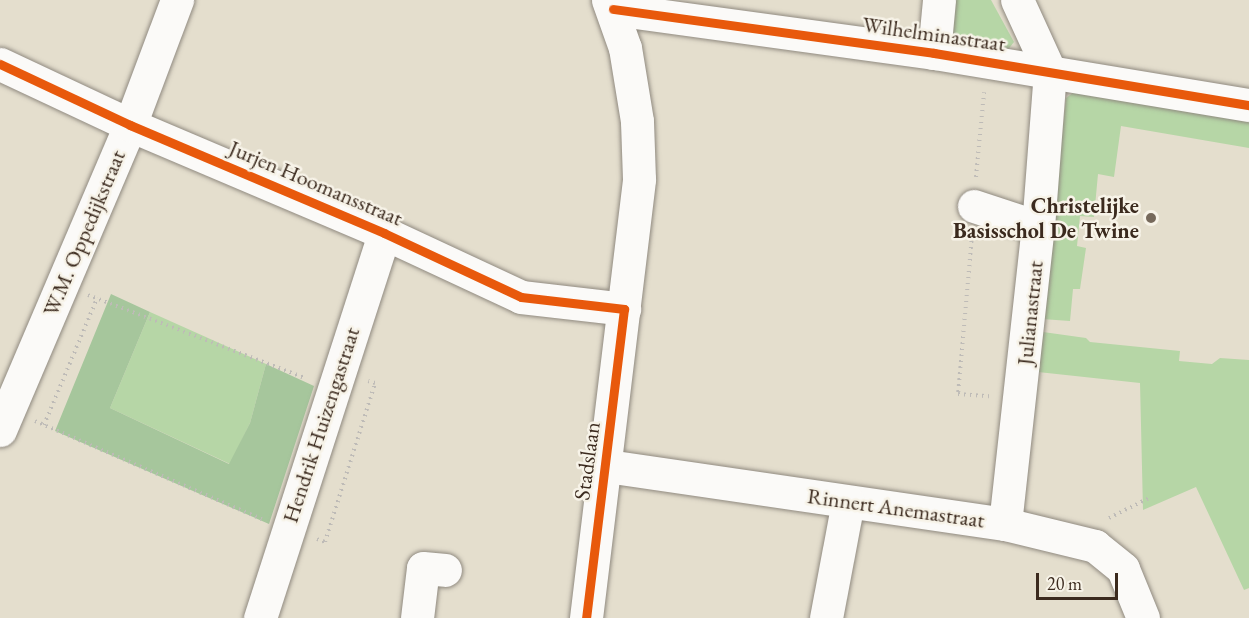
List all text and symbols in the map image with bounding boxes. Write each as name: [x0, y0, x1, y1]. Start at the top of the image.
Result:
street label: Wilhelminastraat: [861, 11, 1007, 57]
street label: Jurjen Hoomansstraat: [225, 135, 407, 231]
street label: W.M. Oppedijkstraat: [37, 146, 131, 320]
place label: Christelijke Basisschol De Twine: [953, 192, 1139, 243]
marker: Christelijke Basisschol De Twine: [1144, 211, 1158, 225]
street label: Julianastraat: [1011, 260, 1049, 366]
street label: Hendrik Huizengastraat: [277, 324, 365, 526]
street label: Stadslaan: [568, 420, 606, 502]
street label: Rinnert Anemastraat: [806, 482, 986, 534]
scale bar: [1039, 561, 1122, 599]
text: 20 m: [1047, 572, 1082, 595]

